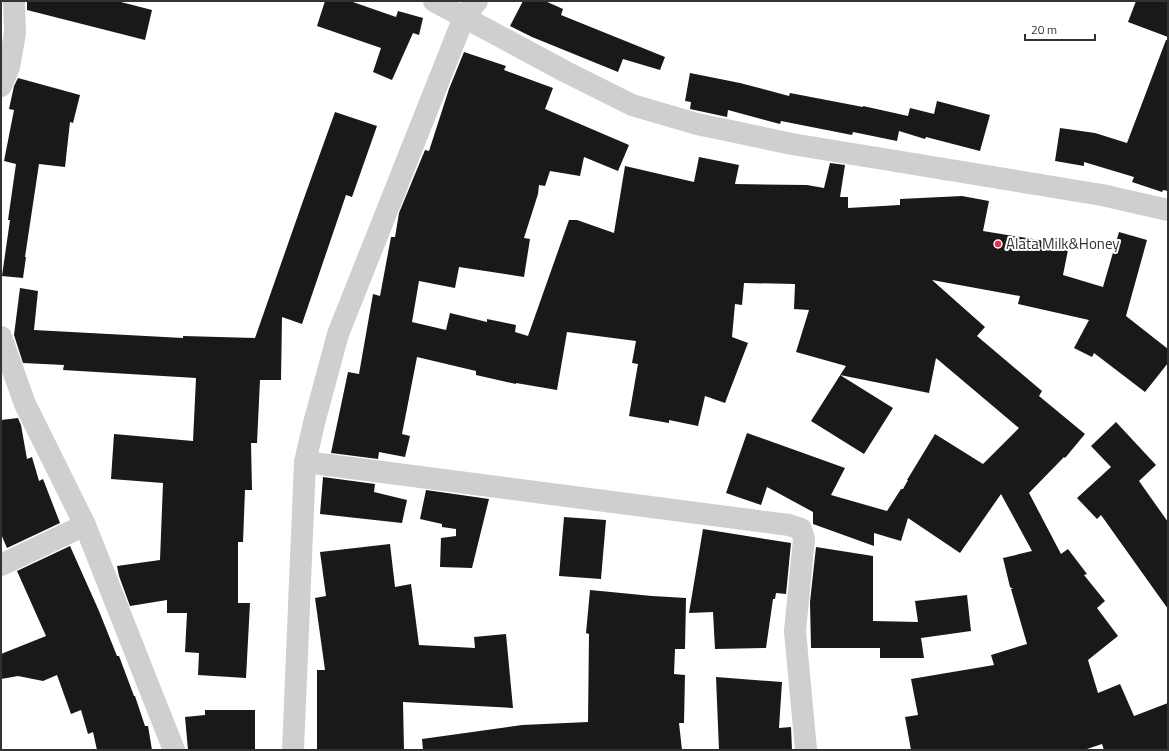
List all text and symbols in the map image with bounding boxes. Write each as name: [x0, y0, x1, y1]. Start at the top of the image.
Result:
scale bar: [1025, 16, 1095, 42]
text: 20 m: [1031, 20, 1057, 39]
place label: Alata Milk&Honey: [1006, 232, 1120, 255]
marker: Alata Milk&Honey: [993, 239, 1003, 249]

